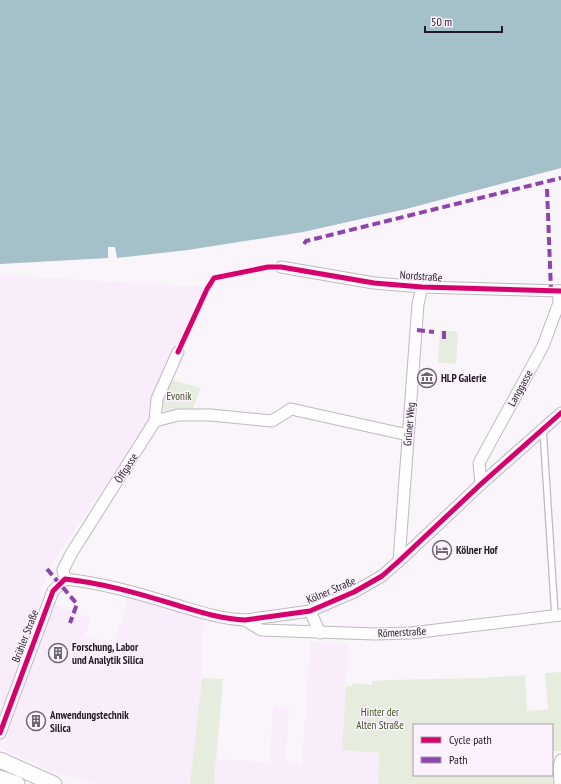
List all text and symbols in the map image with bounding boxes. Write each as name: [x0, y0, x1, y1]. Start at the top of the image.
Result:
scale bar: [425, 8, 502, 34]
text: 50 m: [431, 14, 452, 29]
street label: Nordstraße: [399, 268, 443, 284]
museum icon: HLP Galerie: [416, 367, 438, 389]
street label: Langgasse: [504, 367, 536, 409]
place label: HLP Galerie: [441, 371, 487, 385]
park label: Evonik: [166, 389, 192, 403]
street label: Grüner Weg: [400, 401, 418, 447]
street label: Öffgasse: [111, 450, 141, 486]
hotel icon: Kölner Hof: [431, 539, 453, 561]
place label: Kölner Hof: [456, 543, 499, 557]
street label: Kölner Straße: [304, 573, 358, 607]
street label: Brühler Straße: [9, 607, 42, 664]
street label: Römerstraße: [377, 624, 427, 640]
place label: Forschung, Labor und Analytik Silica: [72, 640, 144, 667]
building icon: Forschung, Labor und Analytik Silica: [47, 642, 69, 664]
park label: Hinter der Alten Straße: [356, 705, 404, 732]
place label: Anwendungstechnik Silica: [49, 708, 129, 735]
building icon: Anwendungstechnik Silica: [25, 710, 47, 732]
legend: [413, 724, 553, 776]
text: Cycle path: [449, 732, 492, 747]
text: Path: [449, 752, 467, 767]

